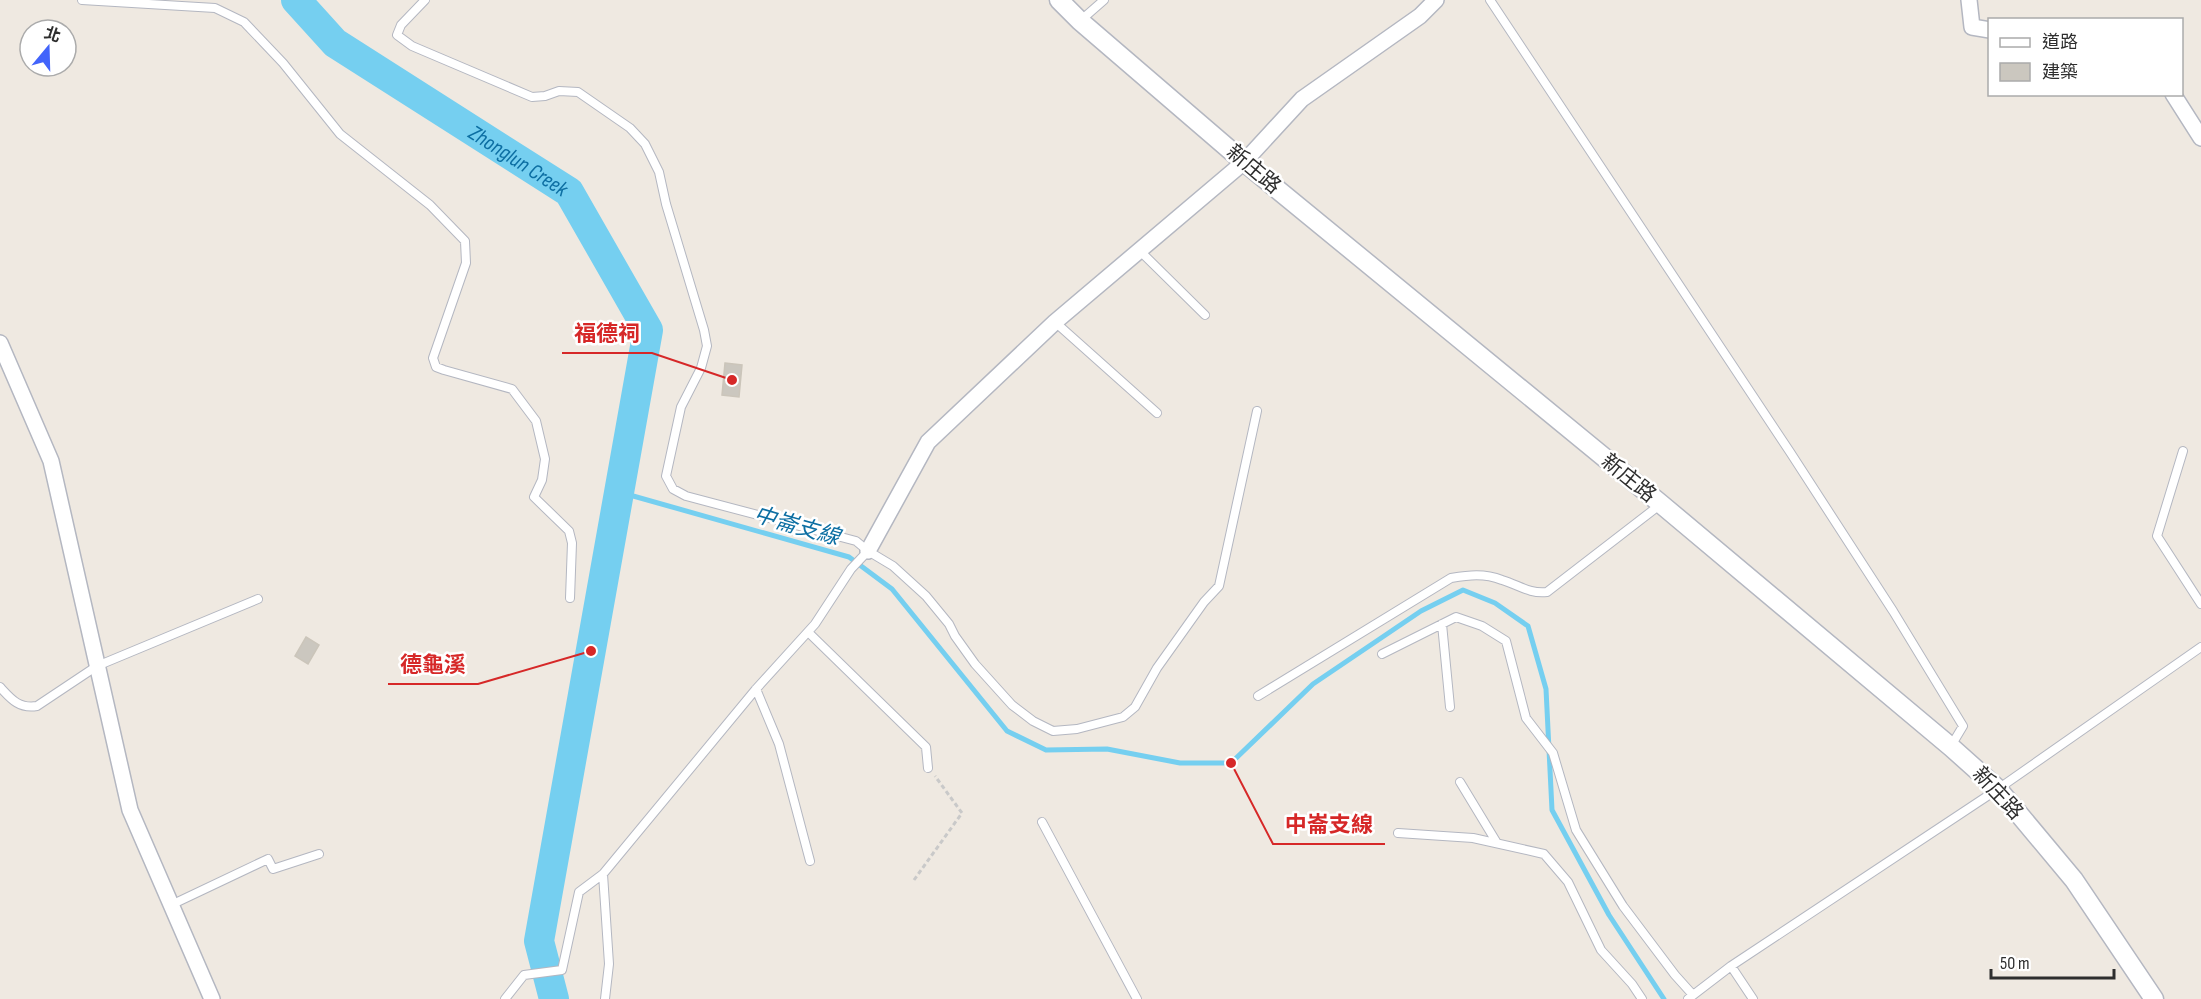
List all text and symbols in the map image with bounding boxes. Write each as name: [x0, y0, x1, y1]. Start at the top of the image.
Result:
north arrow: [18, 18, 78, 78]
legend: [1988, 18, 2183, 96]
text: 北: [42, 24, 63, 47]
text: 道路: [2042, 32, 2078, 53]
text: 建築: [2042, 62, 2078, 83]
water label: Zhonglun Creek: [462, 119, 573, 203]
street label: 新庄路: [1222, 140, 1286, 199]
callout: 福德祠: [562, 313, 652, 353]
text: 福德祠: [574, 321, 640, 348]
street label: 新庄路: [1596, 449, 1661, 508]
water label: 中崙支線: [751, 501, 845, 552]
callout: 德龜溪: [388, 644, 478, 684]
text: 德龜溪: [400, 652, 466, 679]
street label: 新庄路: [1967, 762, 2028, 825]
callout: 中崙支線: [1273, 804, 1385, 844]
text: 中崙支線: [1285, 812, 1373, 839]
scale bar: [1991, 942, 2114, 980]
text: 50 m: [2000, 953, 2030, 974]

